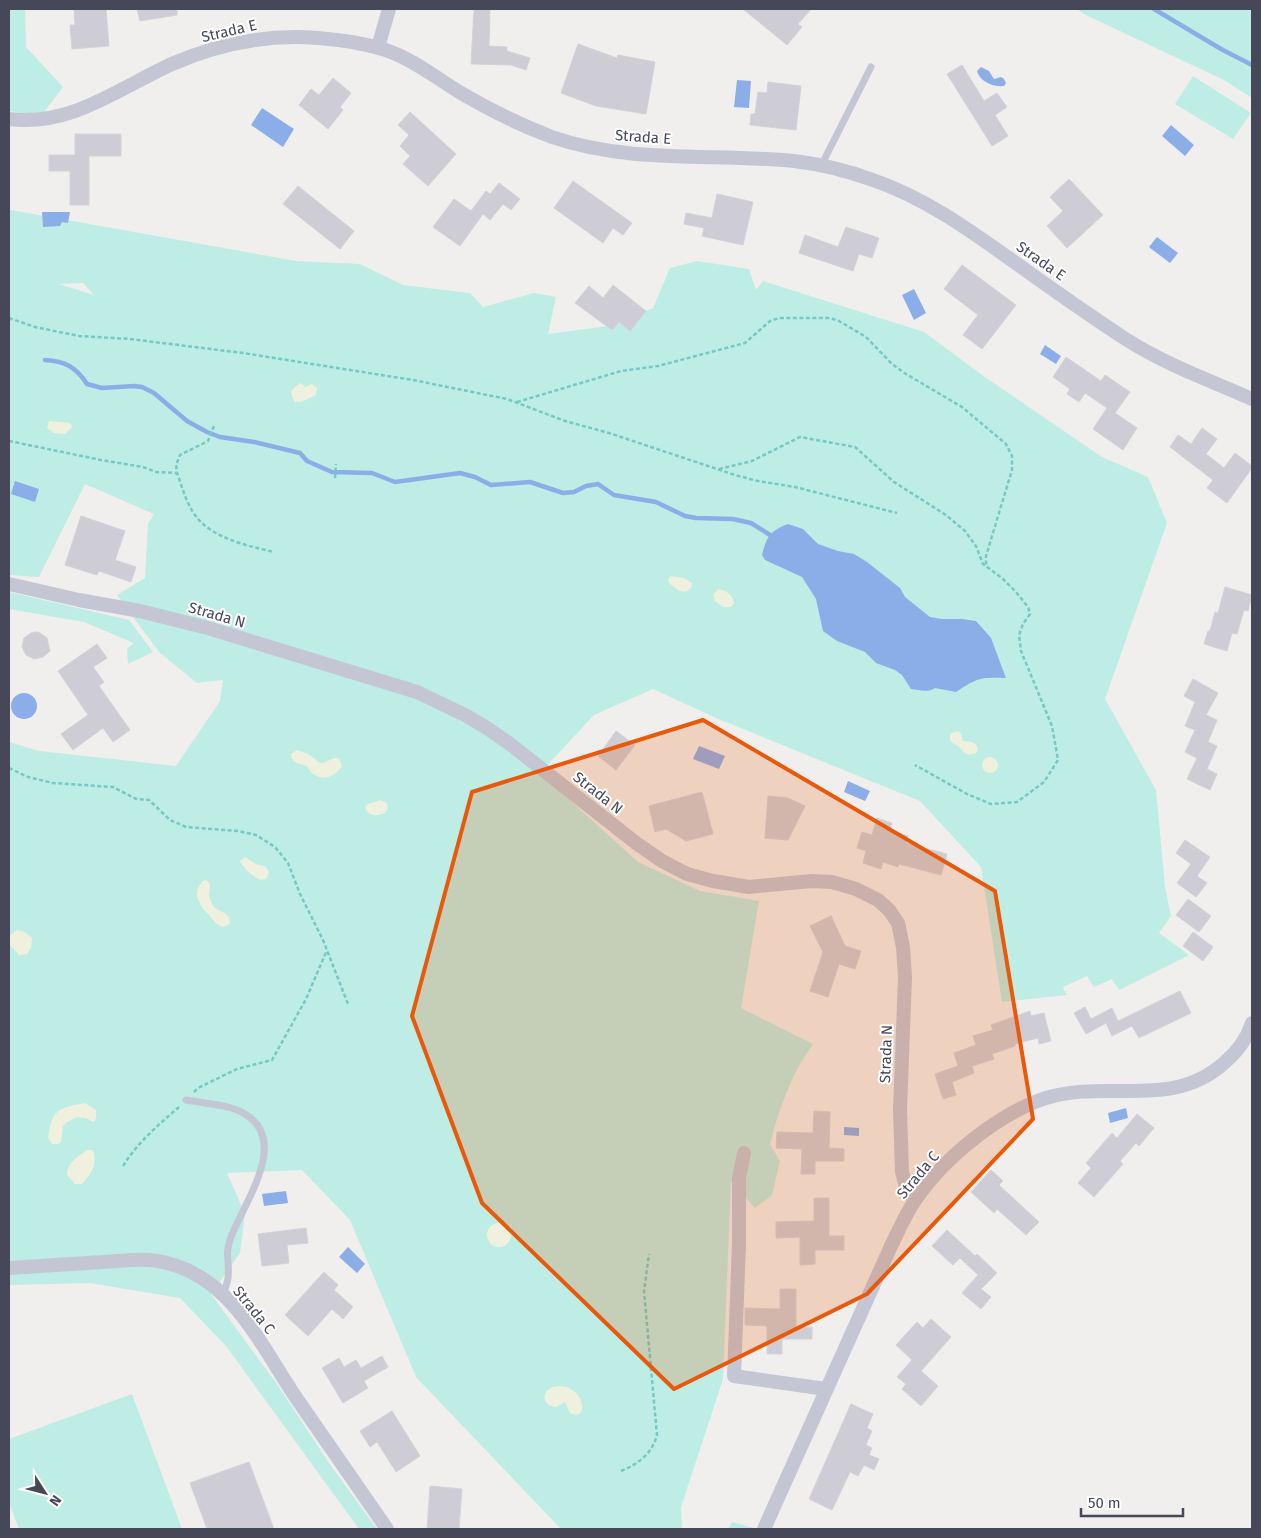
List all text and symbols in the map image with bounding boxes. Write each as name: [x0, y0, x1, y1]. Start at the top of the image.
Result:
street label: Strada E: [200, 16, 258, 46]
street label: Strada E: [614, 126, 672, 148]
street label: Strada E: [1013, 238, 1069, 284]
street label: Strada N: [186, 598, 248, 632]
street label: Strada N: [569, 768, 627, 818]
street label: Strada N: [876, 1025, 896, 1083]
street label: Strada C: [893, 1147, 943, 1202]
street label: Strada C: [229, 1282, 279, 1338]
north arrow: [20, 1468, 70, 1518]
scale bar: [1081, 1486, 1184, 1518]
text: N: [46, 1492, 65, 1509]
text: 50 m: [1088, 1494, 1121, 1512]

